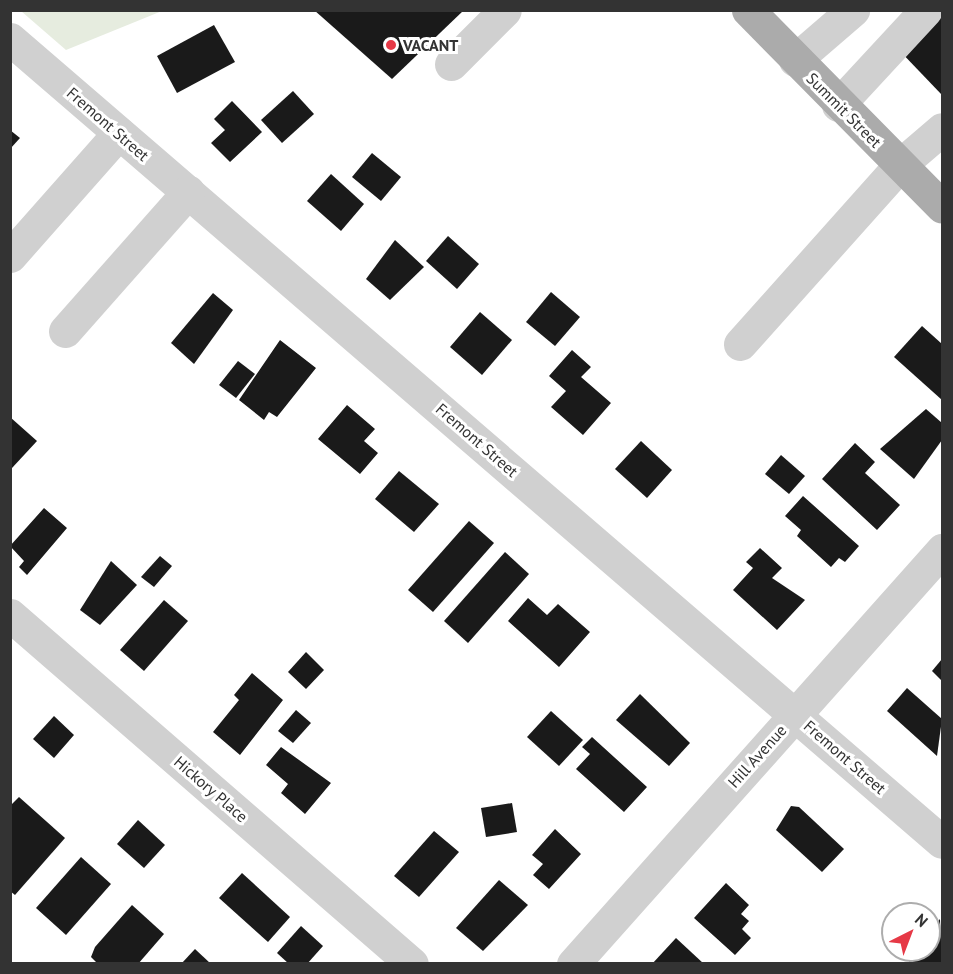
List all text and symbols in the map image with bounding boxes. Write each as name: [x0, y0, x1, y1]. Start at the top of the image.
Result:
place label: VACANT: [403, 35, 458, 55]
marker: VACANT: [384, 38, 398, 52]
street label: Summit Street: [803, 69, 885, 151]
street label: Fremont Street: [63, 83, 153, 165]
street label: Fremont Street: [432, 399, 522, 481]
street label: Fremont Street: [800, 716, 890, 798]
street label: Hill Avenue: [724, 720, 790, 792]
street label: Hickory Place: [170, 752, 252, 826]
north arrow: [881, 902, 941, 962]
text: N: [911, 909, 932, 931]

